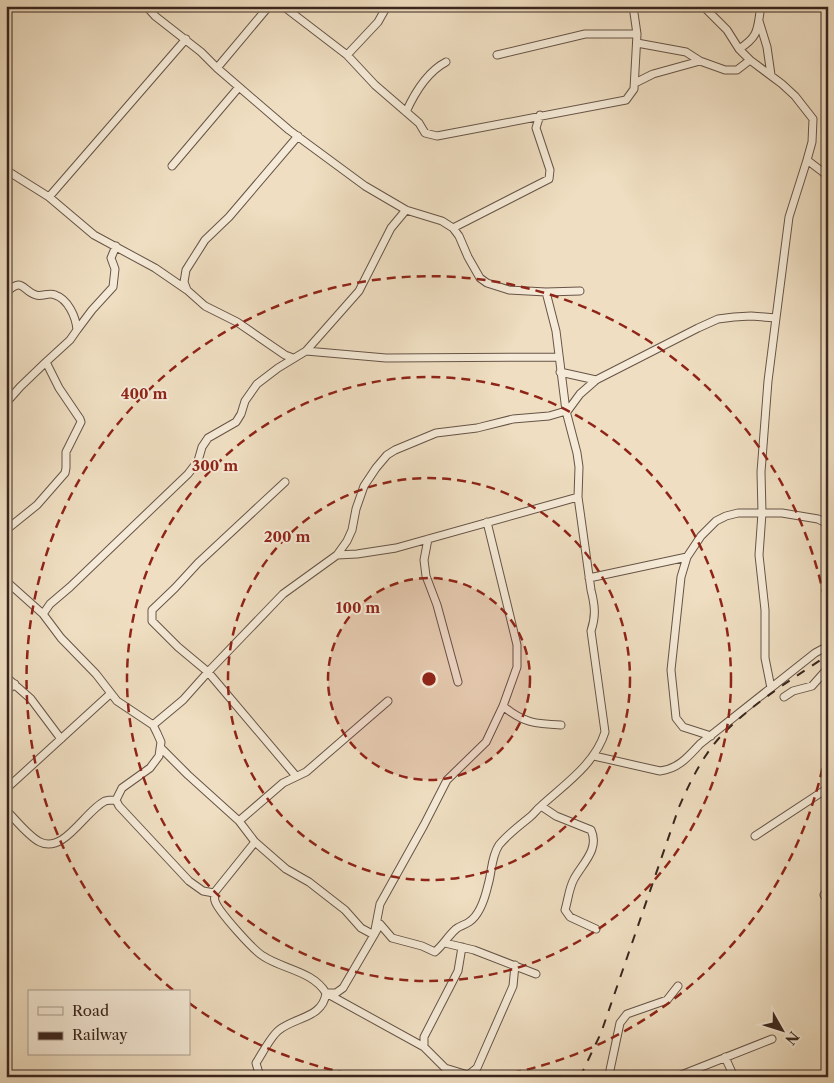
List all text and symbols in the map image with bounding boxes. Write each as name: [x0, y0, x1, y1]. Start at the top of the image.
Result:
text: 400 m: [121, 384, 167, 403]
text: 300 m: [192, 456, 238, 475]
text: 200 m: [264, 527, 310, 546]
text: 100 m: [336, 598, 380, 617]
centre of rings: [420, 670, 438, 688]
legend: [28, 990, 190, 1056]
text: Road: [72, 1001, 109, 1020]
north arrow: [756, 1006, 806, 1056]
text: Railway: [72, 1025, 128, 1044]
text: N: [781, 1028, 803, 1049]

